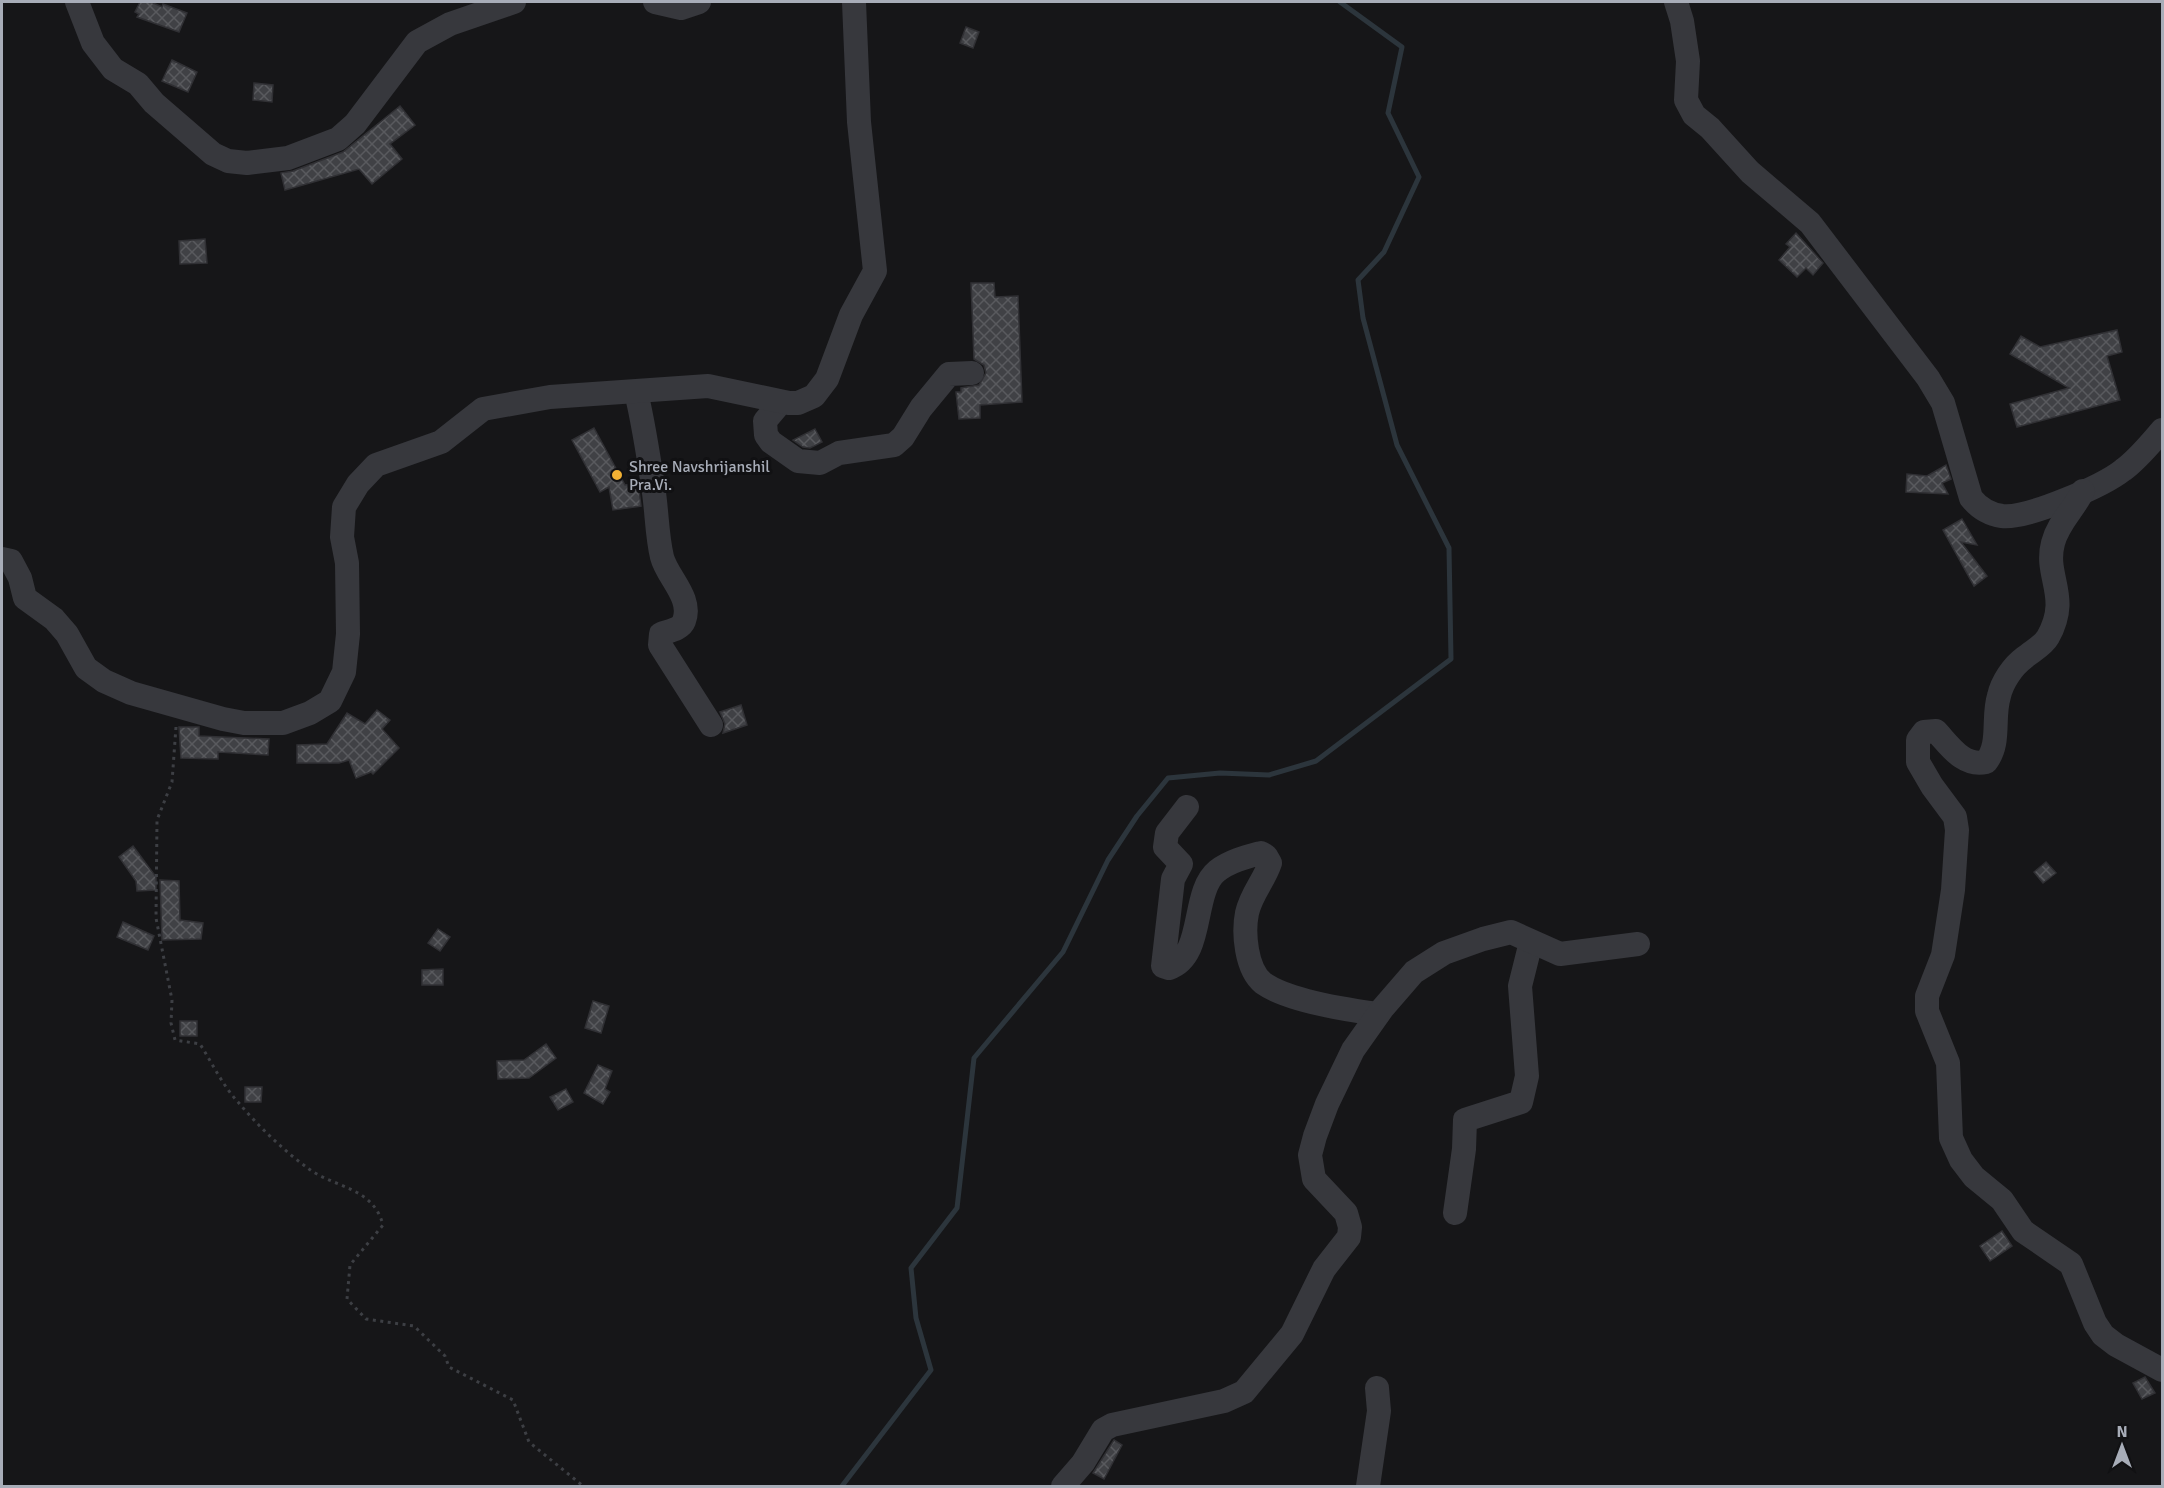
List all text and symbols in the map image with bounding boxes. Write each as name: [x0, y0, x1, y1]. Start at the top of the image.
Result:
place label: Shree Navshrijanshil Pra.Vi.: [629, 457, 770, 495]
marker: Shree Navshrijanshil Pra.Vi.: [610, 468, 624, 482]
north arrow: [2092, 1416, 2152, 1476]
text: N: [2116, 1422, 2128, 1442]

